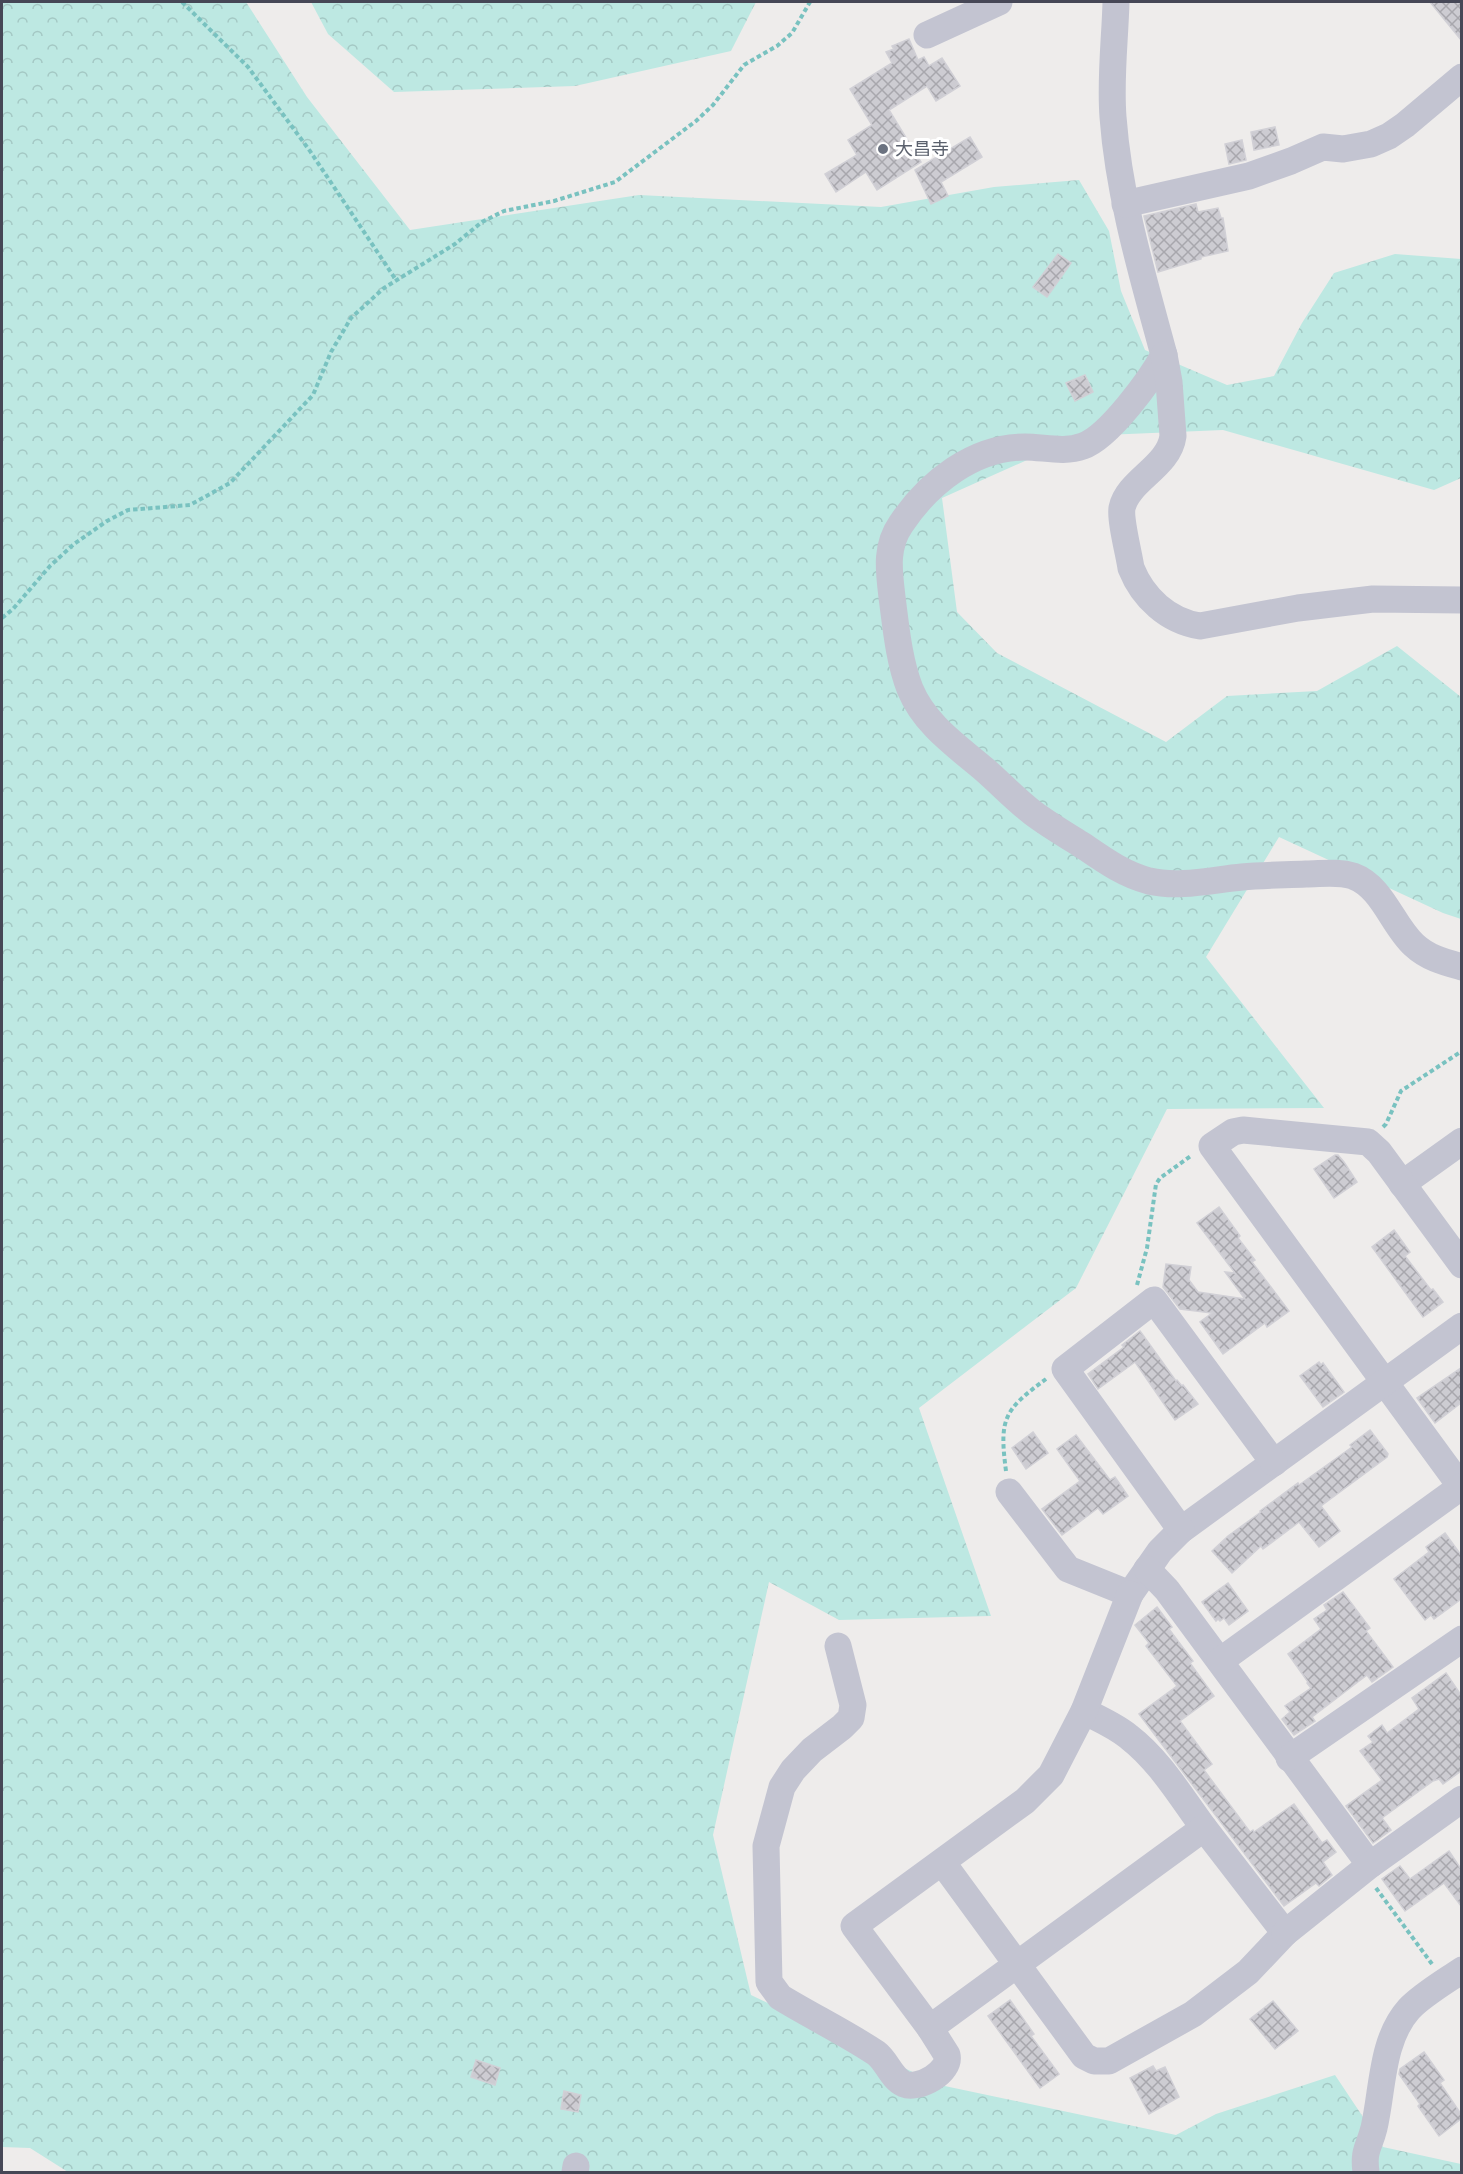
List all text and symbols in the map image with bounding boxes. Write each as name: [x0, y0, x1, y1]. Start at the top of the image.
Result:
place label: 大昌寺: [895, 137, 949, 159]
marker: 大昌寺: [876, 142, 890, 156]

